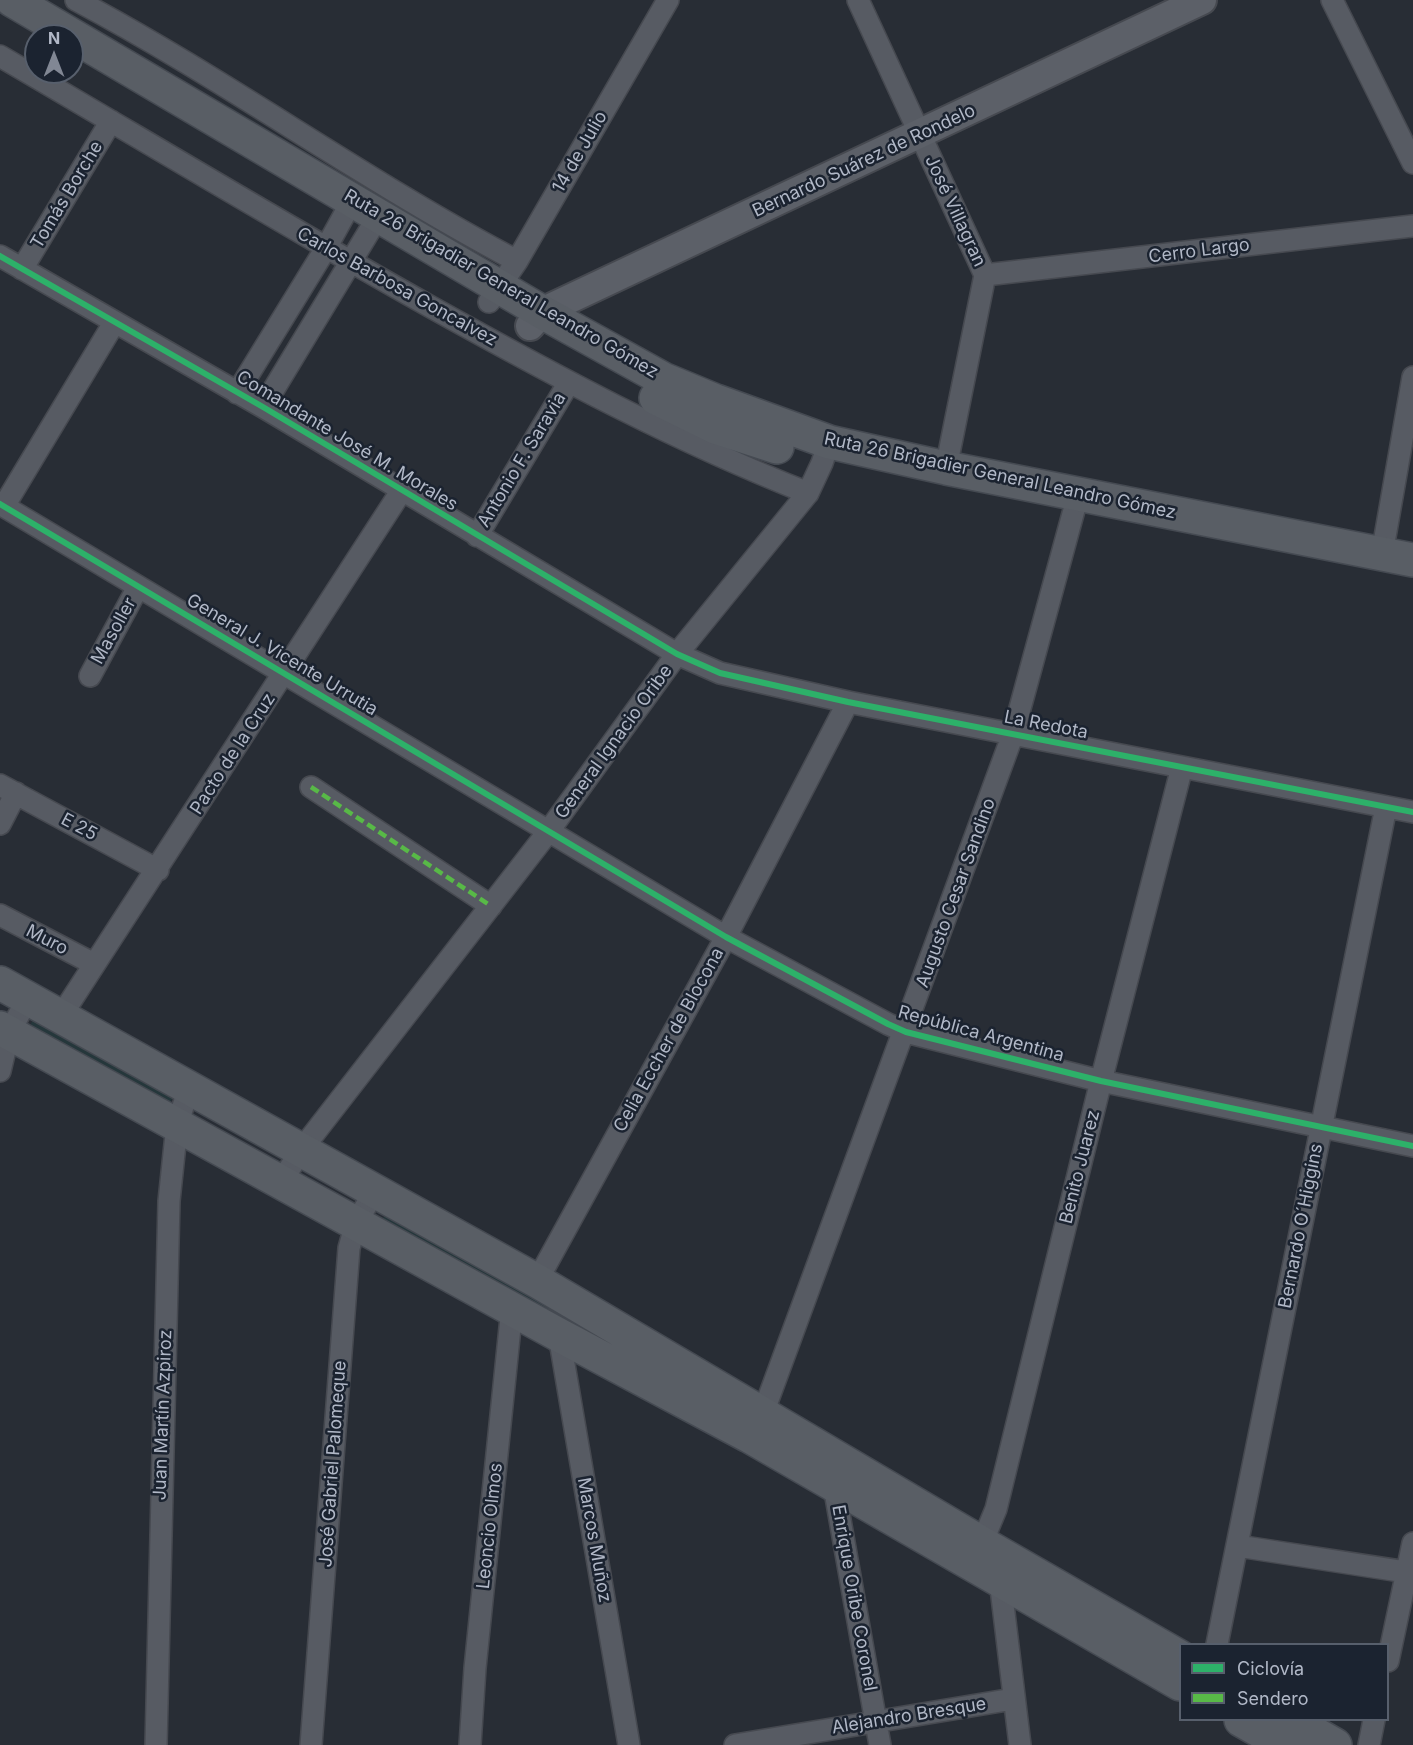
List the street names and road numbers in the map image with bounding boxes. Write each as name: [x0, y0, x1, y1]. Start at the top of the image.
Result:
street label: Bernardo Suárez de Rondelo: [749, 100, 979, 222]
street label: 14 de Julio: [548, 107, 612, 197]
street label: Tomás Borche: [26, 137, 108, 253]
street label: José Villagran: [920, 152, 990, 270]
street label: Ruta 26 Brigadier General Leandro Gómez: [340, 185, 662, 383]
street label: Carlos Barbosa Goncalvez: [293, 223, 501, 351]
street label: Cerro Largo: [1147, 234, 1251, 268]
street label: Comandante José M. Morales: [232, 366, 462, 516]
street label: Antonio F. Saravia: [473, 389, 571, 531]
street label: Ruta 26 Brigadier General Leandro Gómez: [822, 428, 1178, 524]
street label: General J. Vicente Urrutia: [183, 589, 381, 721]
street label: Masoller: [87, 594, 141, 668]
street label: General Ignacio Oribe: [551, 661, 677, 823]
street label: Pacto de la Cruz: [186, 689, 280, 819]
street label: La Redota: [1002, 706, 1090, 744]
street label: Augusto Cesar Sandino: [912, 795, 1000, 991]
street label: E 25: [57, 809, 101, 845]
street label: Muro: [22, 920, 72, 960]
street label: Celia Eccher de Blocona: [609, 944, 729, 1136]
street label: República Argentina: [896, 1001, 1066, 1067]
street label: Benito Juarez: [1055, 1108, 1105, 1226]
street label: Bernardo O´Higgins: [1274, 1142, 1328, 1310]
street label: Juan Martín Azpiroz: [149, 1329, 177, 1501]
street label: José Gabriel Palomeque: [315, 1360, 351, 1568]
street label: Leoncio Olmos: [473, 1462, 507, 1590]
street label: Marcos Muñoz: [572, 1476, 616, 1604]
street label: Enrique Oribe Coronel: [827, 1503, 881, 1693]
street label: Alejandro Bresque: [830, 1693, 988, 1739]

